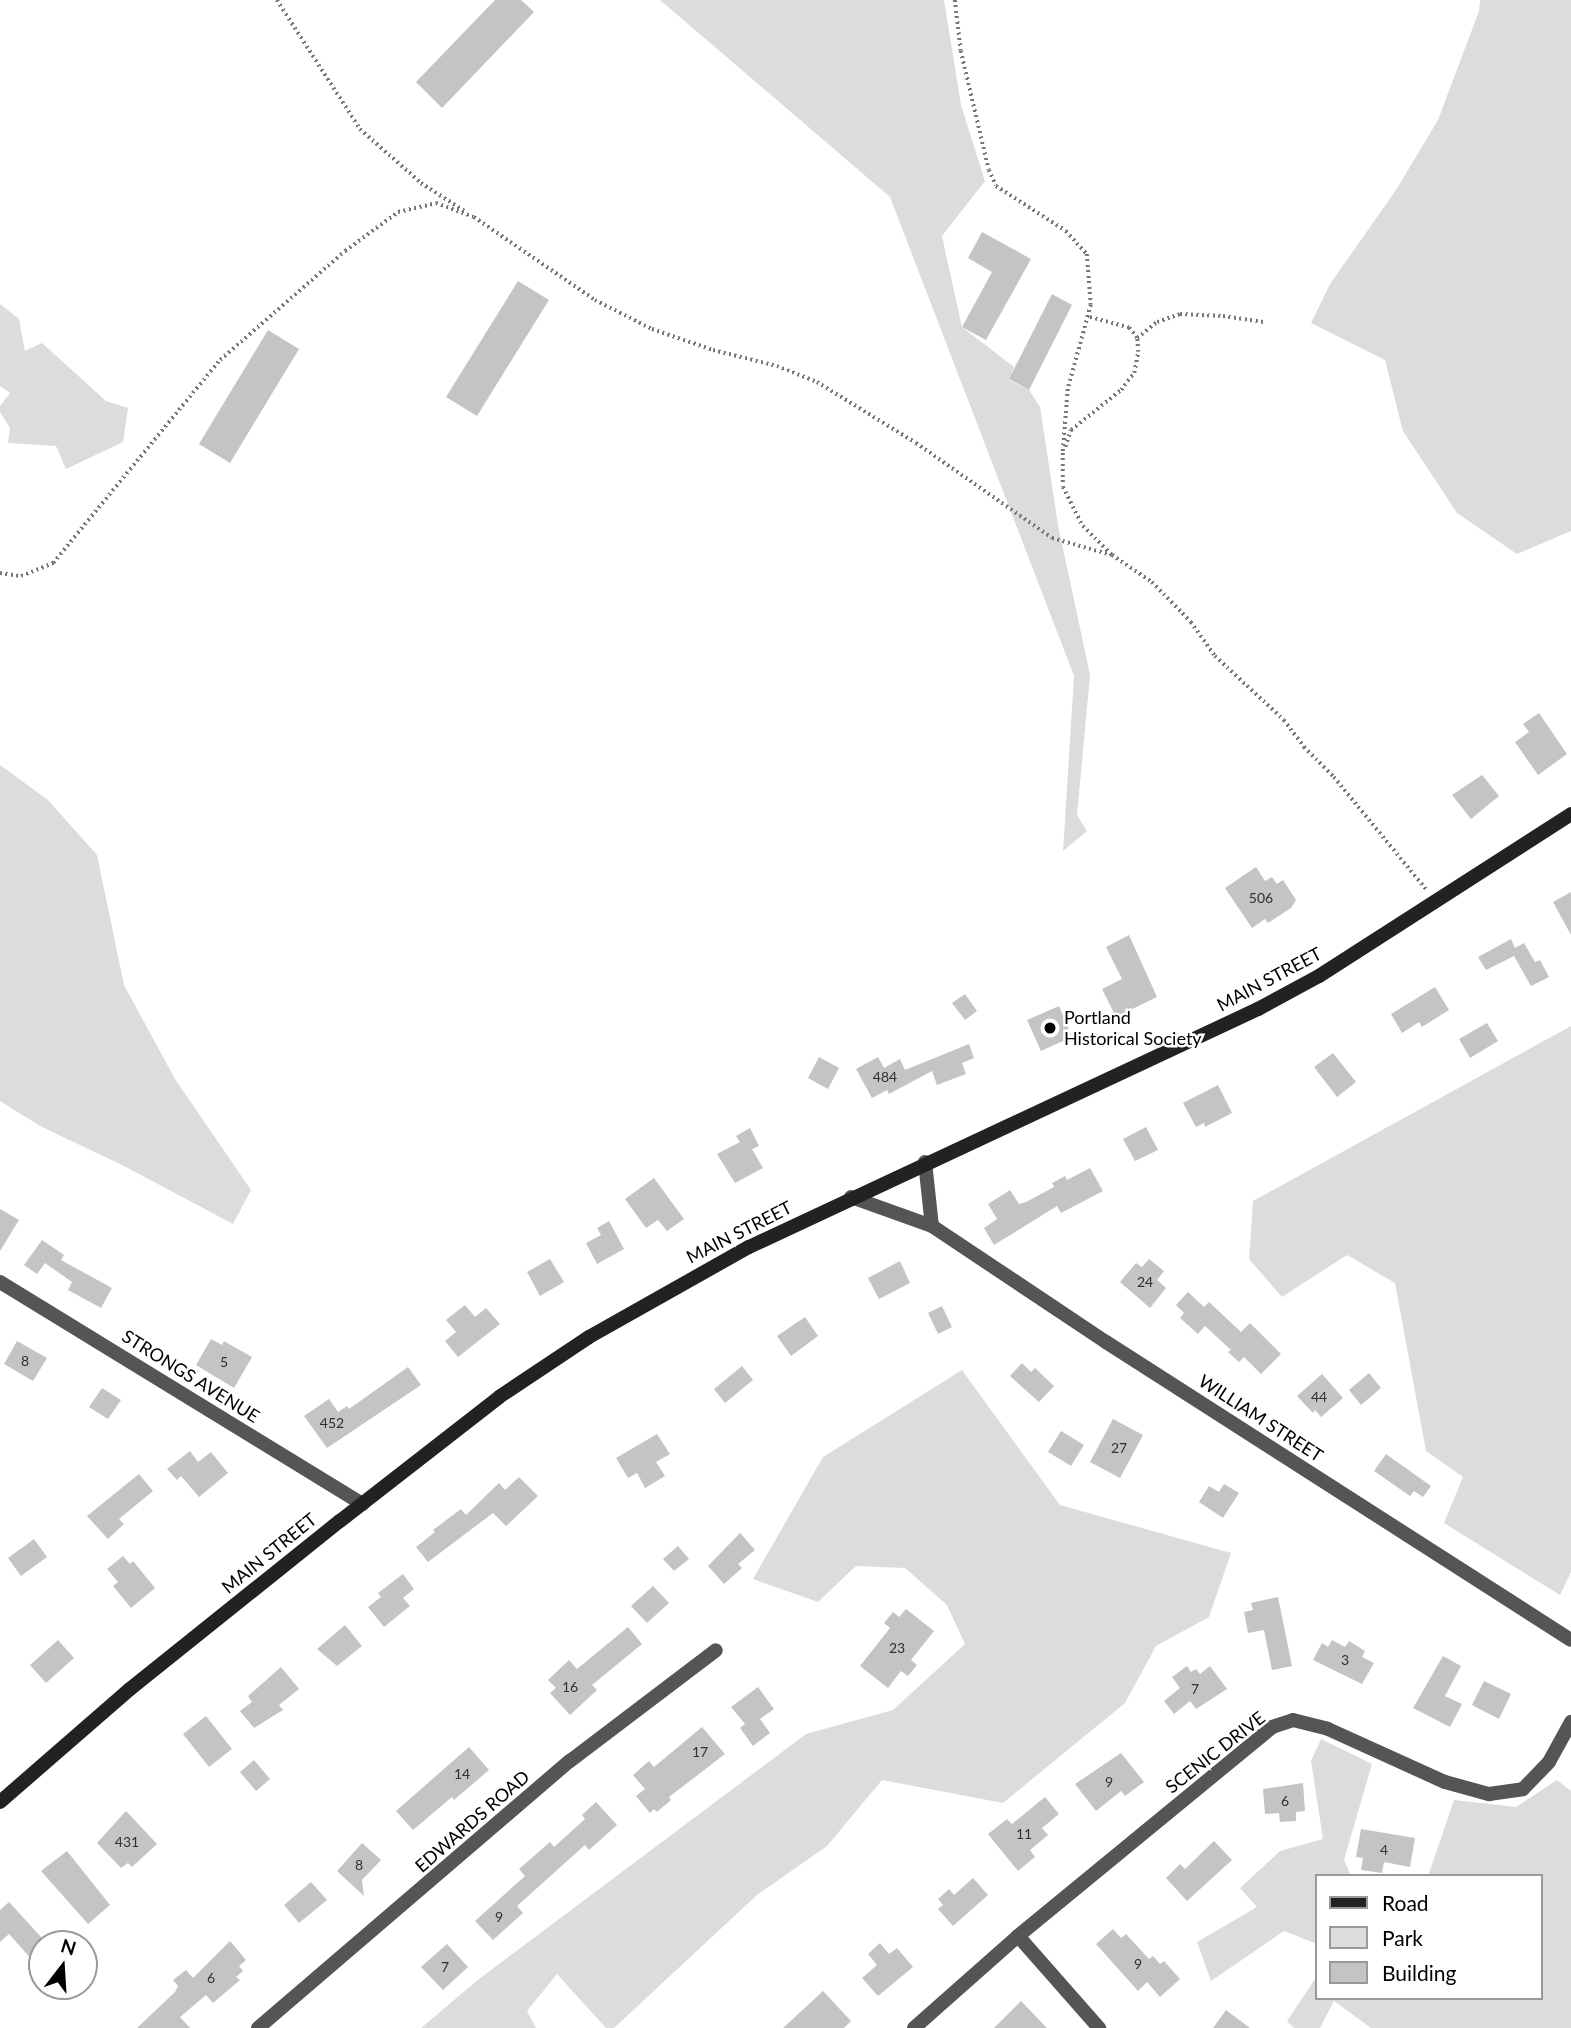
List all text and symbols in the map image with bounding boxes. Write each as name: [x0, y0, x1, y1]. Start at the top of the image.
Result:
house number: 506: [1249, 890, 1273, 906]
street label: MAIN STREET: [1213, 942, 1325, 1016]
place label: Portland Historical Society: [1064, 1007, 1202, 1050]
marker: Portland Historical Society: [1042, 1020, 1058, 1036]
house number: 484: [873, 1069, 897, 1085]
street label: MAIN STREET: [683, 1196, 795, 1268]
house number: 24: [1137, 1274, 1153, 1290]
street label: STRONGS AVENUE: [118, 1325, 264, 1427]
house number: 8: [21, 1353, 29, 1369]
house number: 5: [220, 1354, 228, 1370]
street label: WILLIAM STREET: [1195, 1370, 1327, 1466]
house number: 44: [1311, 1389, 1327, 1405]
house number: 452: [320, 1415, 344, 1431]
house number: 27: [1111, 1440, 1127, 1456]
street label: MAIN STREET: [217, 1508, 321, 1598]
house number: 23: [889, 1640, 905, 1656]
house number: 3: [1341, 1652, 1349, 1668]
house number: 16: [562, 1679, 578, 1695]
house number: 7: [1191, 1681, 1199, 1697]
street label: SCENIC DRIVE: [1161, 1706, 1269, 1798]
house number: 17: [692, 1744, 708, 1760]
street label: EDWARDS ROAD: [410, 1765, 534, 1877]
house number: 14: [454, 1766, 470, 1782]
house number: 9: [1105, 1774, 1113, 1790]
house number: 6: [1281, 1793, 1289, 1809]
house number: 11: [1016, 1826, 1032, 1842]
house number: 431: [115, 1834, 139, 1850]
house number: 4: [1380, 1842, 1388, 1858]
house number: 8: [355, 1857, 363, 1873]
legend: [1316, 1874, 1543, 2000]
text: Road: [1382, 1890, 1429, 1915]
house number: 9: [495, 1909, 503, 1925]
text: Park: [1382, 1925, 1423, 1950]
north arrow: [28, 1930, 98, 2000]
text: N: [58, 1933, 79, 1959]
house number: 9: [1134, 1956, 1142, 1972]
house number: 7: [441, 1959, 449, 1975]
text: Building: [1382, 1960, 1457, 1985]
house number: 6: [207, 1970, 215, 1986]

